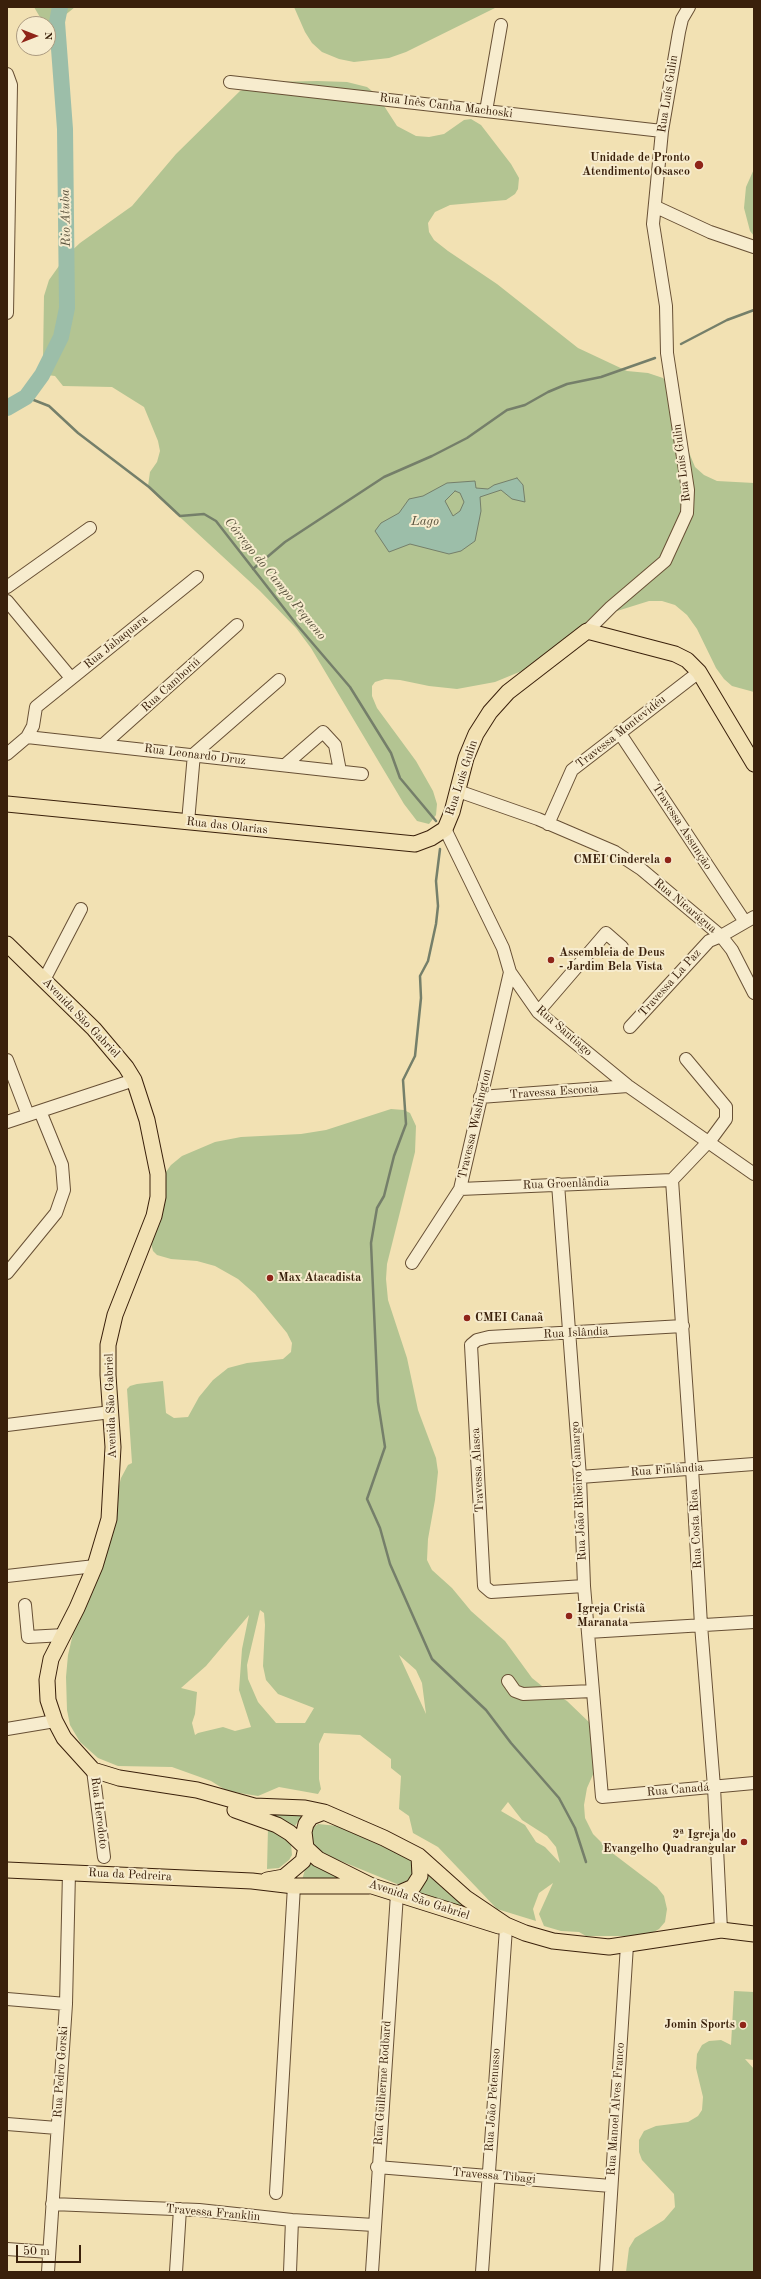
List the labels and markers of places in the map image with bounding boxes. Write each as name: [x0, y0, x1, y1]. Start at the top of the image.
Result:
place label: Unidade de Pronto Atendimento Osasco: [582, 151, 690, 179]
marker: Unidade de Pronto Atendimento Osasco: [693, 159, 705, 171]
place label: CMEI Cinderela: [574, 853, 660, 867]
marker: CMEI Cinderela: [663, 855, 673, 865]
place label: Assembleia de Deus - Jardim Bela Vista: [559, 946, 665, 974]
marker: Assembleia de Deus - Jardim Bela Vista: [546, 955, 556, 965]
place label: Max Atacadista: [278, 1271, 361, 1285]
marker: Max Atacadista: [265, 1273, 275, 1283]
place label: CMEI Canaã: [475, 1311, 543, 1325]
marker: CMEI Canaã: [462, 1313, 472, 1323]
place label: Igreja Cristã Maranata: [577, 1602, 645, 1630]
marker: Igreja Cristã Maranata: [564, 1611, 574, 1621]
place label: 2ª Igreja do Evangelho Quadrangular: [603, 1828, 736, 1856]
marker: 2ª Igreja do Evangelho Quadrangular: [739, 1837, 749, 1847]
place label: Jomin Sports: [665, 2018, 735, 2032]
marker: Jomin Sports: [738, 2020, 748, 2030]

